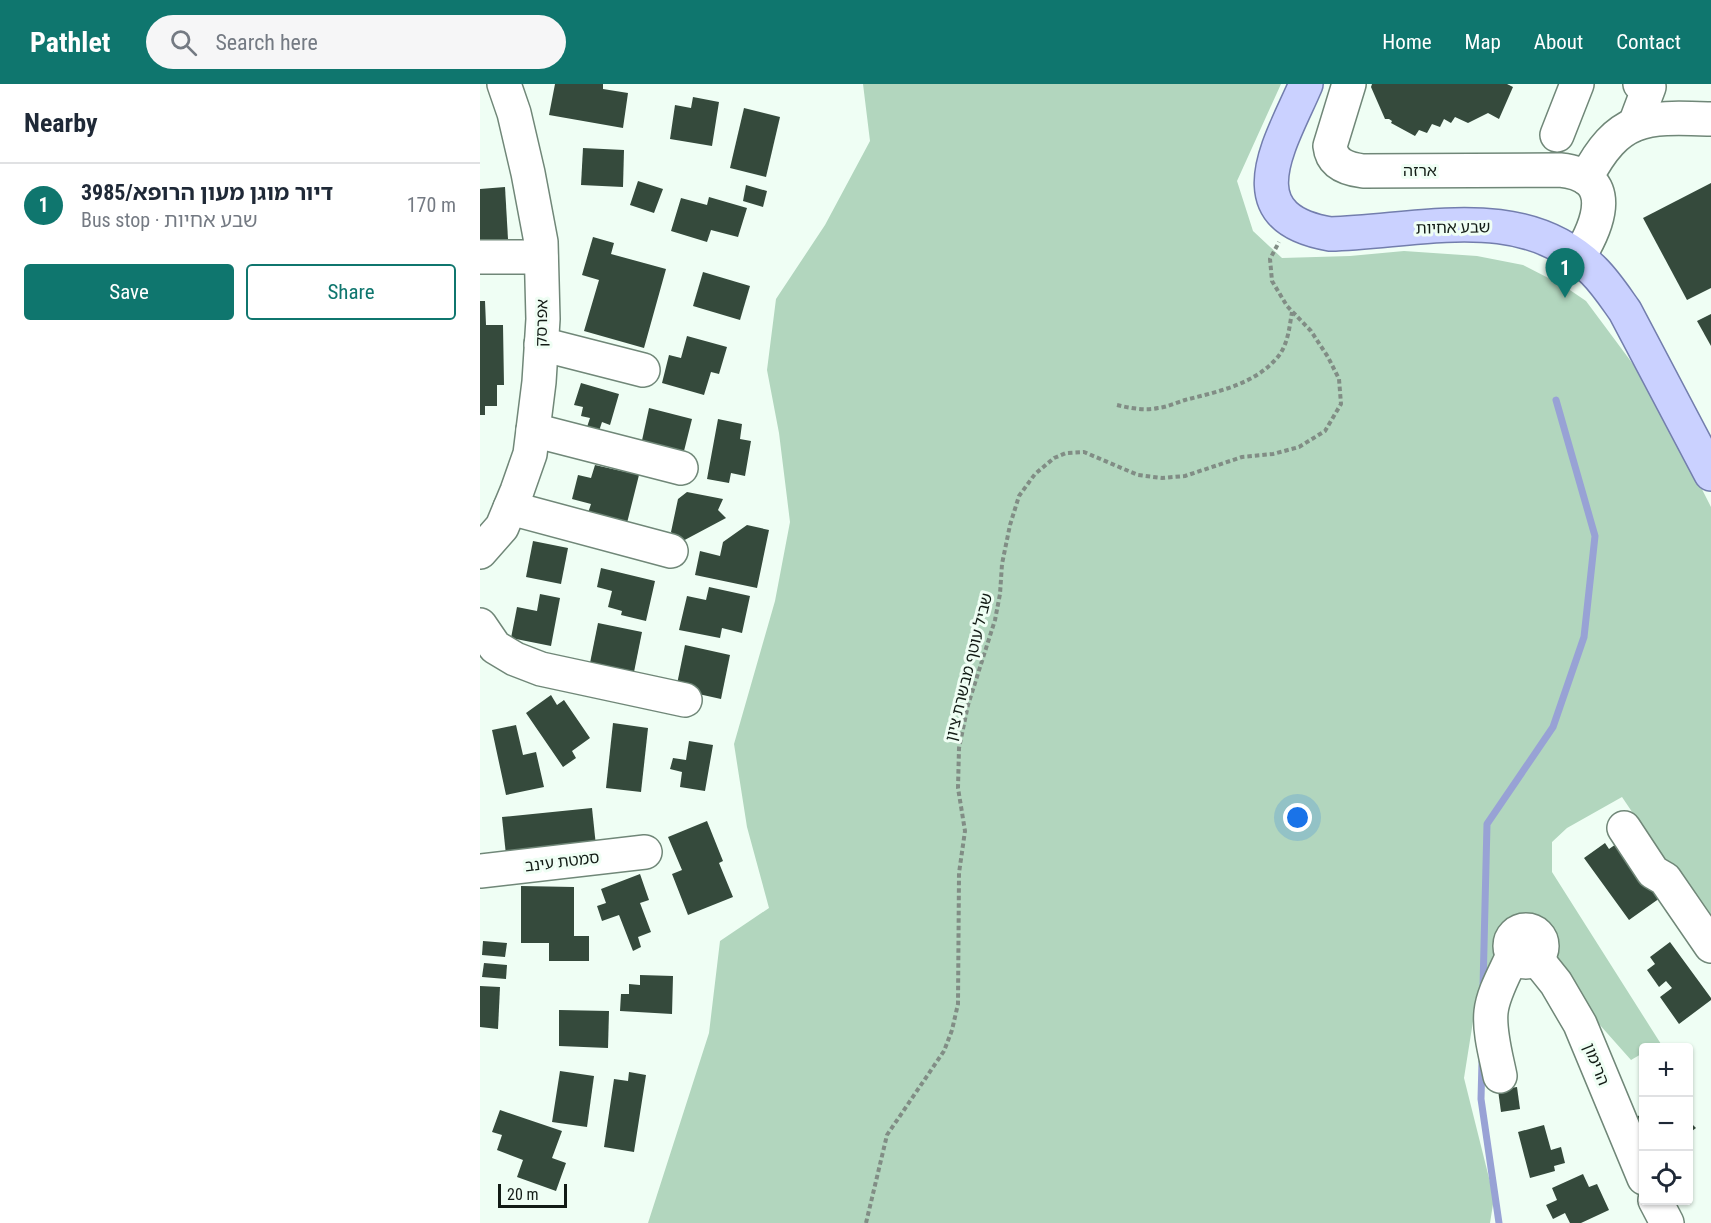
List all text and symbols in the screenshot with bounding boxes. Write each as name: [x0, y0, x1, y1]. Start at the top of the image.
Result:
search box: [146, 15, 566, 69]
text: Pathlet: [30, 26, 110, 59]
icon: search: [167, 26, 200, 59]
text: Search here: [215, 30, 318, 55]
text: Home: [1382, 30, 1432, 54]
text: Map: [1465, 30, 1501, 54]
text: About: [1534, 30, 1583, 54]
text: Contact: [1616, 30, 1681, 54]
text: Nearby: [24, 108, 98, 138]
street label: ארזה: [1403, 161, 1437, 180]
text: דיור מוגן מעון הרופא/3985: [81, 180, 333, 205]
text: 1: [38, 193, 49, 217]
text: 170 m: [407, 193, 456, 217]
text: Bus stop · שבע אחיות: [81, 208, 258, 232]
street label: שבע אחיות: [1415, 217, 1491, 238]
pin: 1: [1546, 248, 1584, 298]
button: Save: [24, 264, 234, 320]
button: Share: [246, 264, 456, 320]
street label: אפרסק: [532, 299, 551, 347]
street label: שביל עוטף מבשרת ציון: [941, 591, 996, 743]
your location: [1283, 803, 1312, 832]
street label: סמטת עינב: [524, 847, 600, 875]
street label: הרימון: [1580, 1040, 1614, 1088]
map controls: [1639, 1043, 1693, 1205]
button: +: [1639, 1043, 1693, 1097]
button: −: [1639, 1097, 1693, 1151]
button: locate: [1639, 1151, 1693, 1205]
scale bar: [498, 1181, 567, 1208]
text: 20 m: [507, 1185, 539, 1204]

